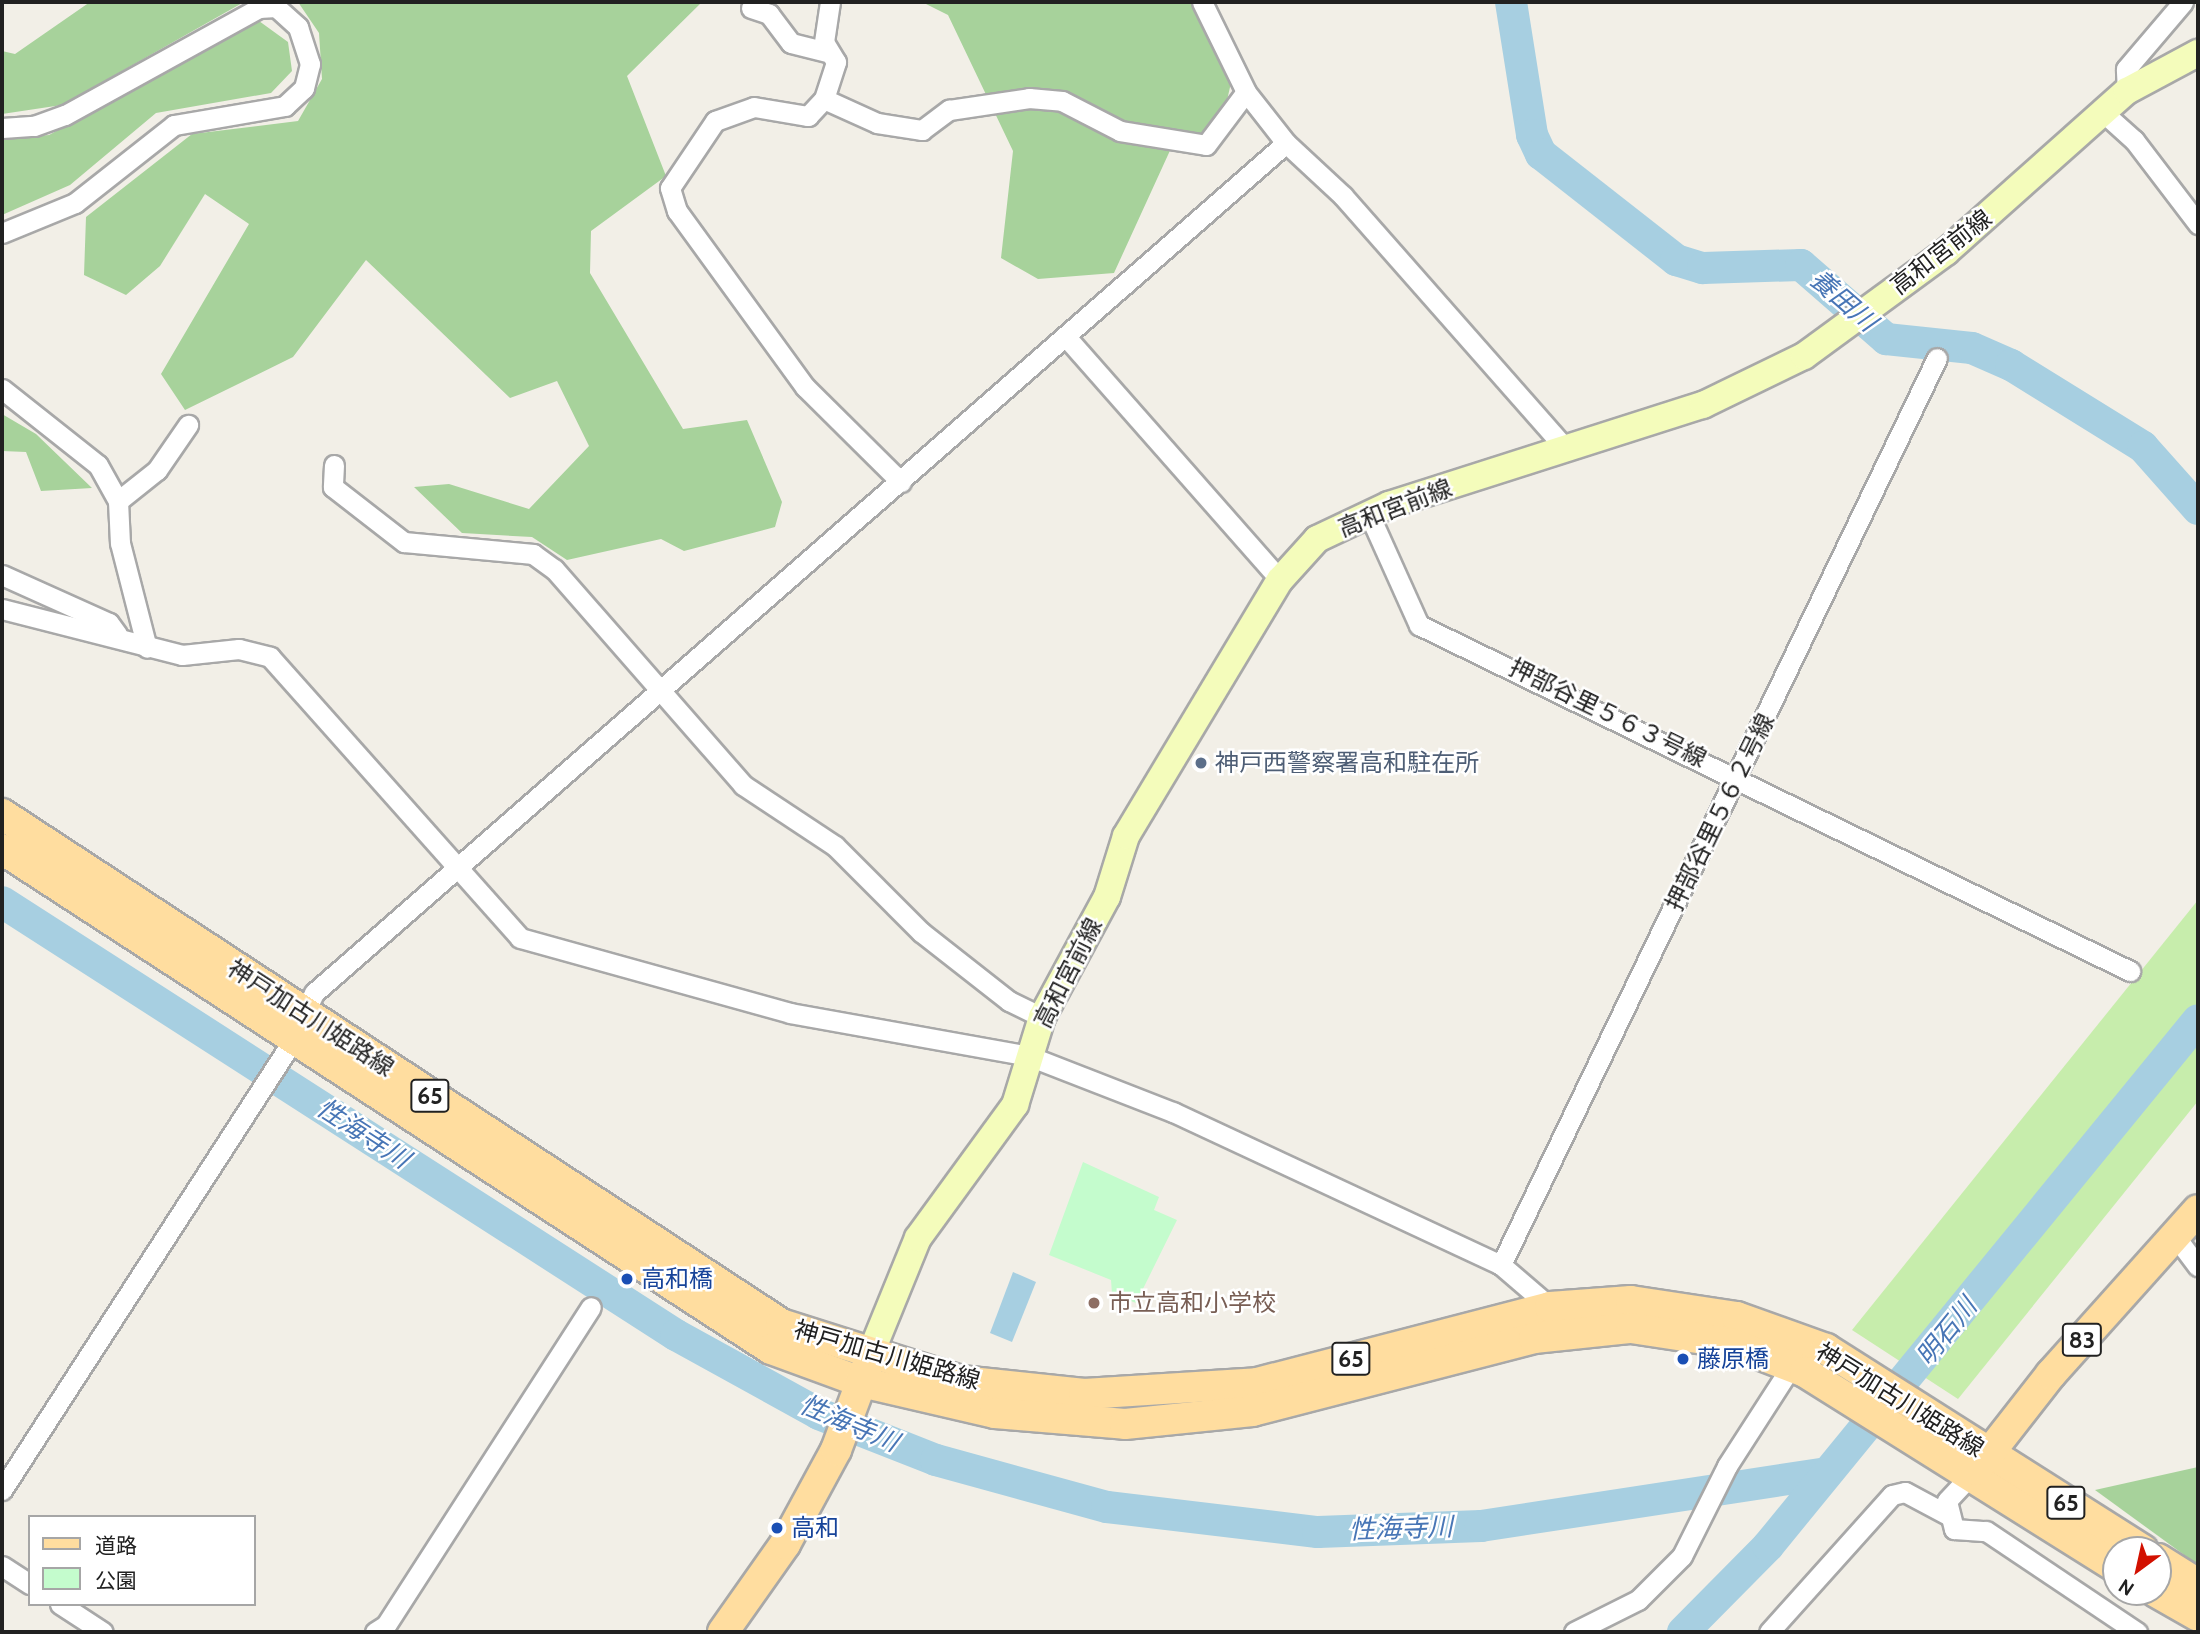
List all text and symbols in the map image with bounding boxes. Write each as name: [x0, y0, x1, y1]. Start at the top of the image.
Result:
street label: 高和宮前線: [1885, 204, 1997, 300]
water label: 養田川: [1803, 264, 1883, 338]
street label: 高和宮前線: [1334, 473, 1456, 543]
street label: 押部谷里５６３号線: [1505, 653, 1711, 773]
street label: 押部谷里５６２号線: [1660, 709, 1780, 915]
place label: 神戸西警察署高和駐在所: [1215, 749, 1479, 777]
marker: 神戸西警察署高和駐在所: [1193, 755, 1209, 771]
street label: 高和宮前線: [1028, 913, 1108, 1033]
street label: 神戸加古川姫路線: [223, 954, 399, 1082]
road number: 65: [409, 1077, 451, 1116]
water label: 性海寺川: [311, 1093, 415, 1175]
place label: 高和橋: [641, 1265, 713, 1293]
marker: 高和橋: [619, 1271, 635, 1287]
place label: 市立高和小学校: [1108, 1289, 1276, 1317]
water label: 明石川: [1910, 1292, 1984, 1372]
marker: 市立高和小学校: [1086, 1295, 1102, 1311]
street label: 神戸加古川姫路線: [791, 1315, 983, 1395]
road number: 83: [2061, 1320, 2103, 1359]
street label: 神戸加古川姫路線: [1811, 1337, 1989, 1463]
road number: 65: [1330, 1340, 1372, 1378]
place label: 藤原橋: [1697, 1345, 1769, 1373]
marker: 藤原橋: [1675, 1351, 1691, 1367]
water label: 性海寺川: [795, 1389, 903, 1459]
road number: 65: [2045, 1484, 2087, 1522]
water label: 性海寺川: [1348, 1512, 1454, 1546]
place label: 高和: [791, 1514, 839, 1542]
legend: [28, 1515, 256, 1606]
marker: 高和: [769, 1520, 785, 1536]
text: 道路: [95, 1533, 137, 1558]
north arrow: [2102, 1536, 2172, 1606]
text: 公園: [95, 1568, 137, 1593]
text: N: [2114, 1574, 2138, 1601]

